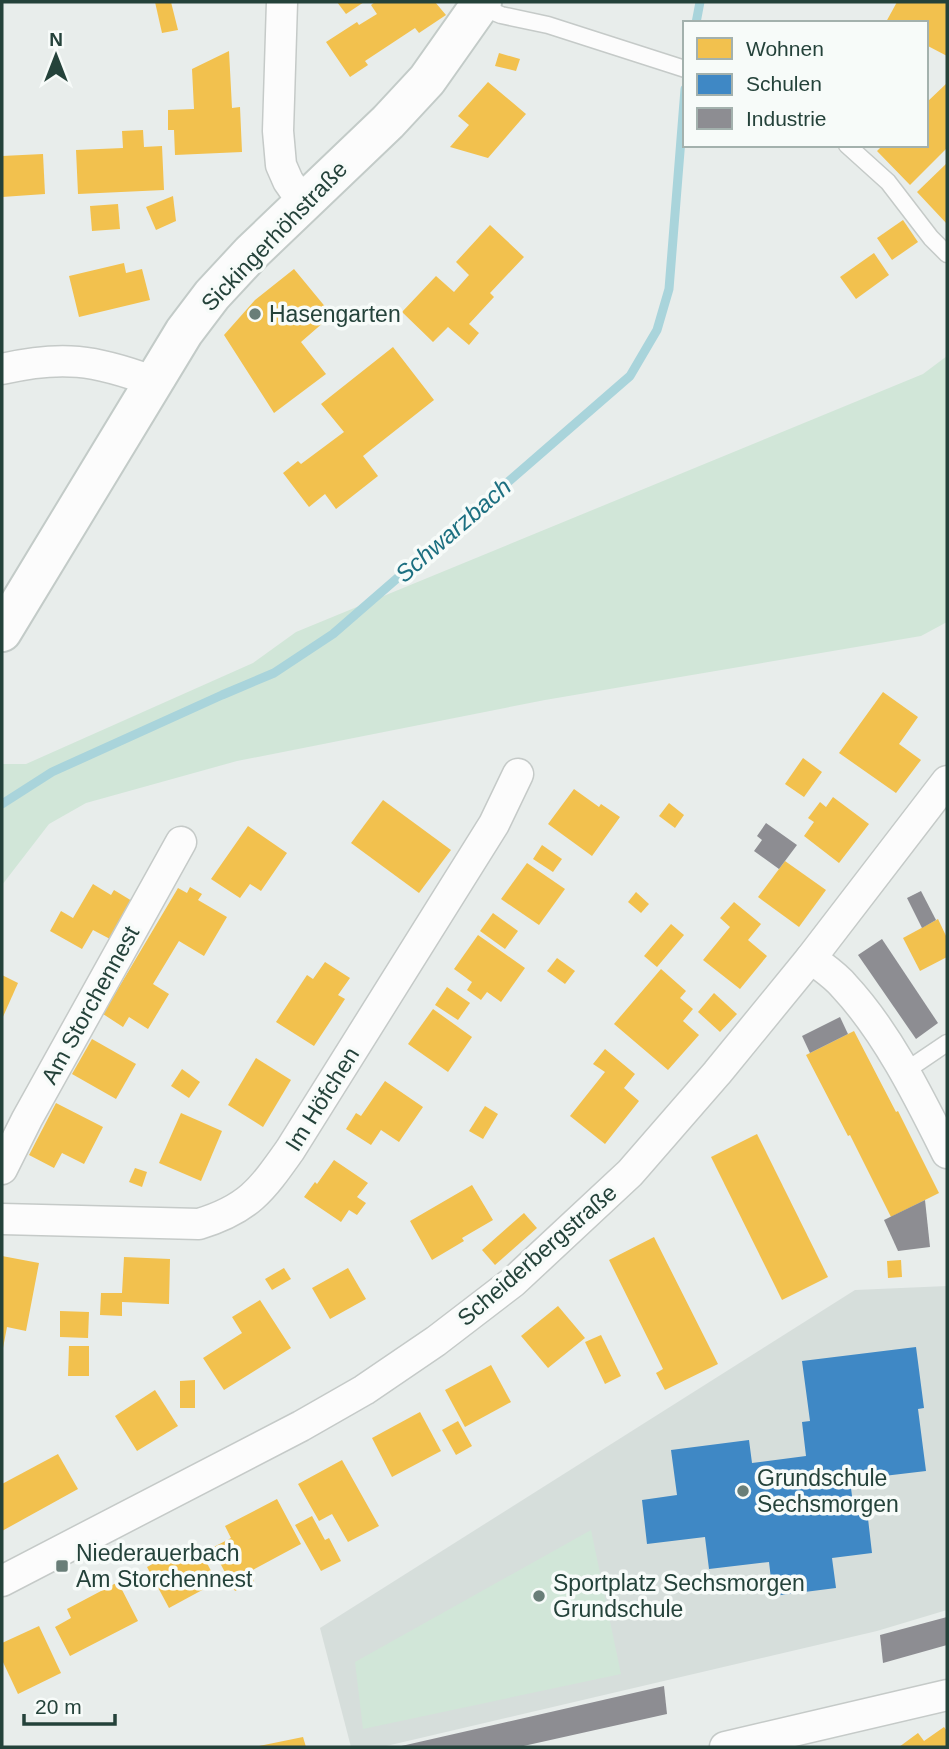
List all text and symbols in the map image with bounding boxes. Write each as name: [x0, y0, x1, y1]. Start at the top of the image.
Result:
north arrow: [21, 21, 91, 91]
legend: [683, 21, 928, 147]
text: N: [49, 29, 63, 50]
text: Wohnen: [746, 37, 824, 60]
text: Schulen: [746, 72, 822, 95]
text: Industrie: [746, 107, 827, 130]
street label: Sickingerhöhstraße: [196, 156, 352, 316]
place label: Hasengarten: [269, 301, 401, 327]
marker: Hasengarten: [247, 306, 263, 322]
water label: Schwarzbach: [390, 473, 516, 587]
street label: Am Storchennest: [36, 921, 144, 1088]
street label: Im Höfchen: [280, 1042, 364, 1156]
street label: Scheiderbergstraße: [452, 1179, 622, 1331]
place label: Grundschule Sechsmorgen: [757, 1465, 899, 1517]
marker: Grundschule Sechsmorgen: [735, 1483, 751, 1499]
place label: Niederauerbach Am Storchennest: [76, 1540, 253, 1592]
marker: Niederauerbach Am Storchennest: [54, 1558, 70, 1574]
place label: Sportplatz Sechsmorgen Grundschule: [553, 1570, 805, 1622]
marker: Sportplatz Sechsmorgen Grundschule: [531, 1588, 547, 1604]
scale bar: [24, 1682, 116, 1726]
text: 20 m: [35, 1695, 82, 1718]

